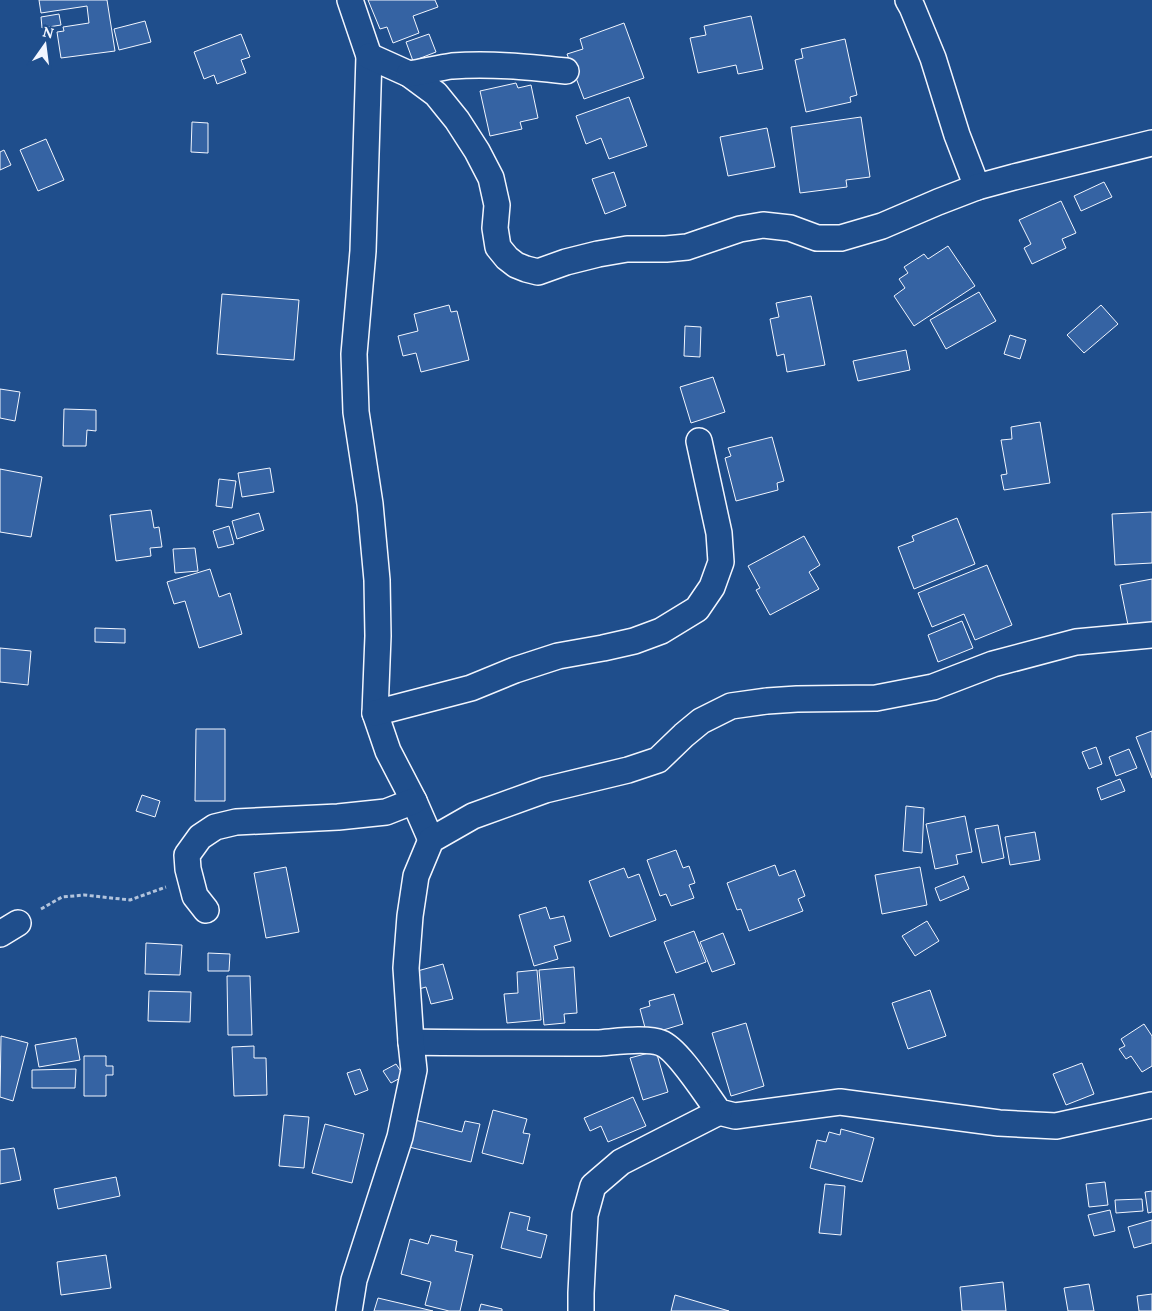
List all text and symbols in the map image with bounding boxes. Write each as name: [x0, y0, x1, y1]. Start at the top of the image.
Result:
north arrow: [20, 20, 70, 70]
text: N: [41, 22, 56, 42]

